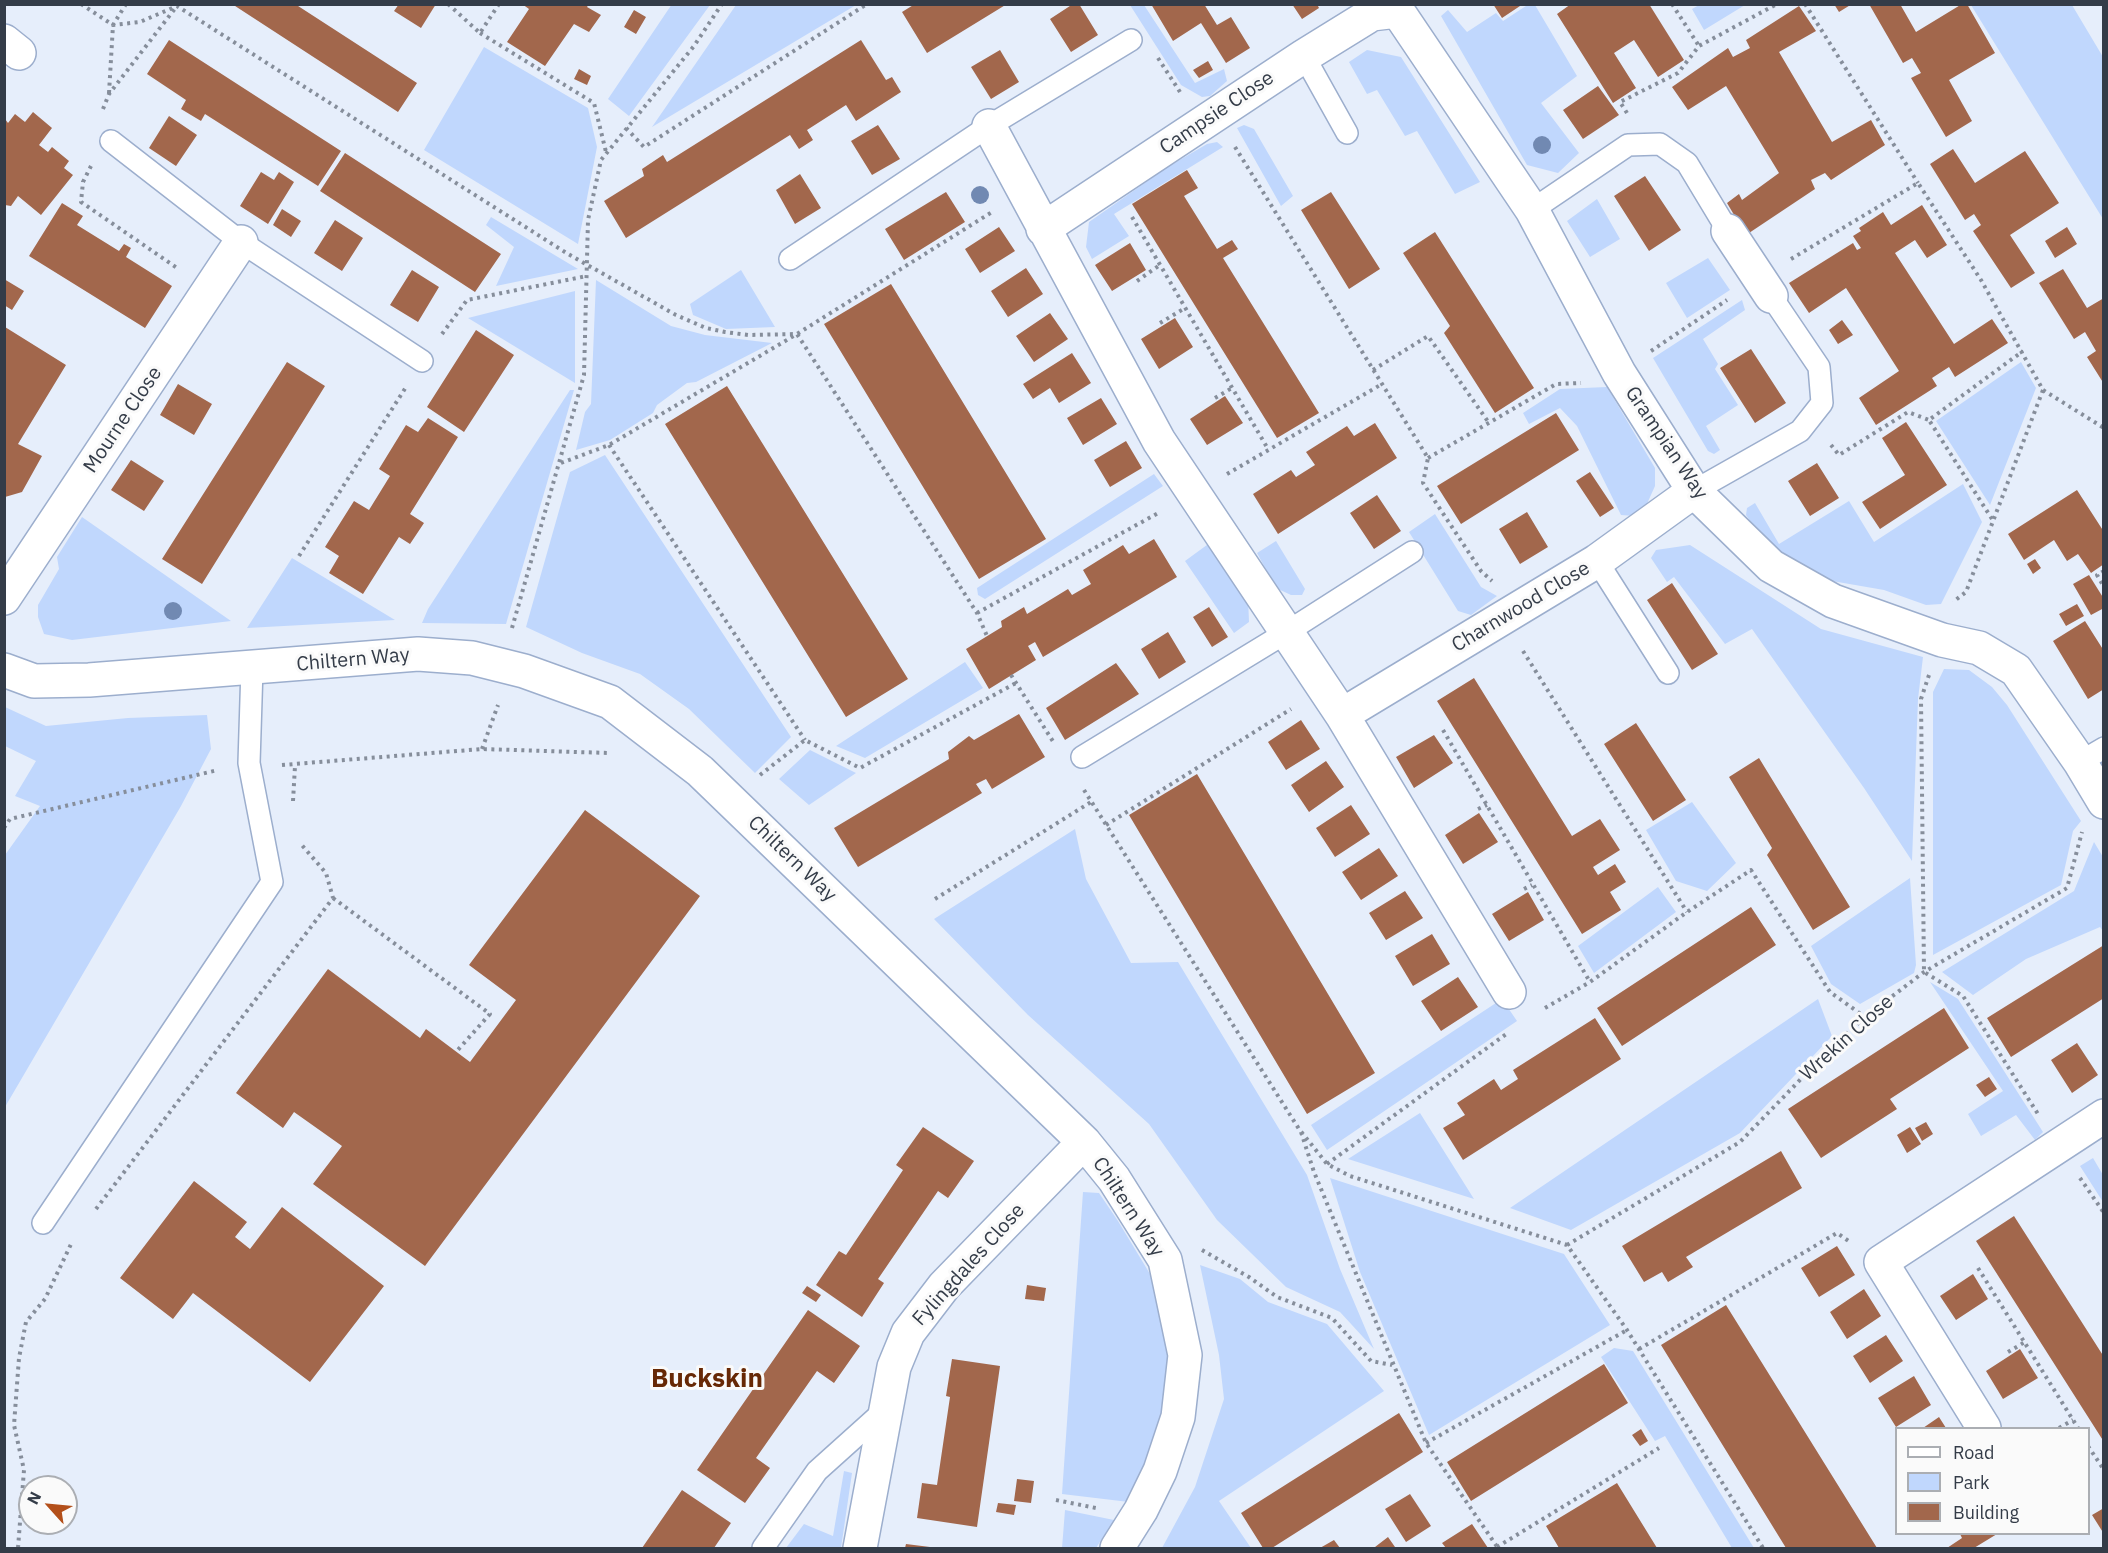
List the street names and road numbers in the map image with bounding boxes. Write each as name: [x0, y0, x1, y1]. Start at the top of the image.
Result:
street label: Campsie Close: [1155, 66, 1279, 160]
street label: Mourne Close: [79, 362, 167, 478]
street label: Grampian Way: [1619, 382, 1713, 504]
street label: Charnwood Close: [1448, 556, 1594, 658]
street label: Chiltern Way: [295, 643, 411, 677]
street label: Chiltern Way: [743, 811, 841, 907]
street label: Wrekin Close: [1795, 990, 1899, 1086]
street label: Chiltern Way: [1087, 1153, 1169, 1261]
street label: Fylingdales Close: [908, 1199, 1030, 1331]

